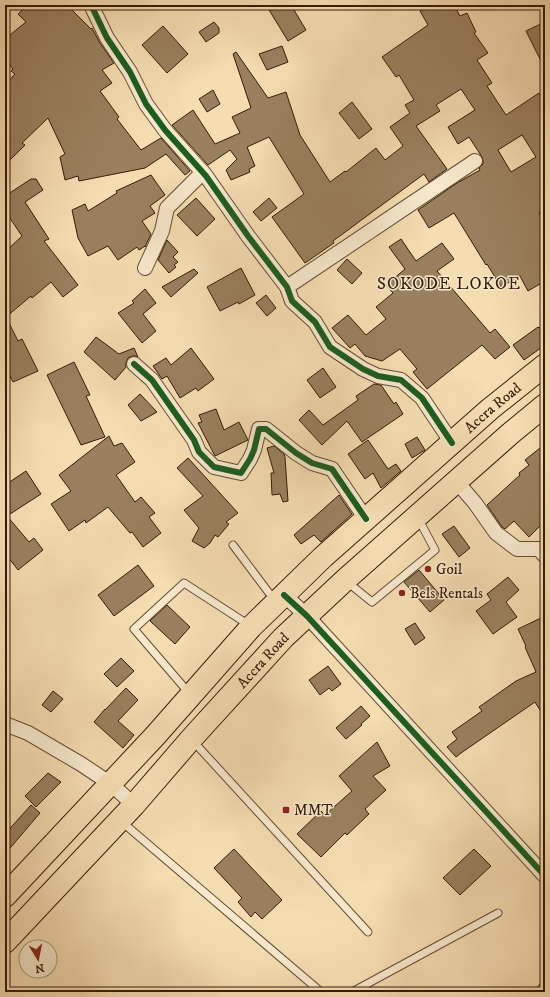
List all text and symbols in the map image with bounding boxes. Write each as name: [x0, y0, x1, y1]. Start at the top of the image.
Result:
district label: SOKODE LOKOE: [377, 273, 521, 295]
street label: Accra Road: [460, 378, 525, 437]
place label: Goil: [436, 560, 463, 579]
marker: Goil: [423, 564, 433, 574]
place label: Bels Rentals: [410, 584, 483, 603]
marker: Bels Rentals: [397, 588, 407, 598]
street label: Accra Road: [233, 628, 293, 692]
place label: MMT: [294, 801, 333, 820]
marker: MMT: [281, 805, 291, 815]
north arrow: [18, 939, 58, 979]
text: N: [34, 960, 45, 976]

